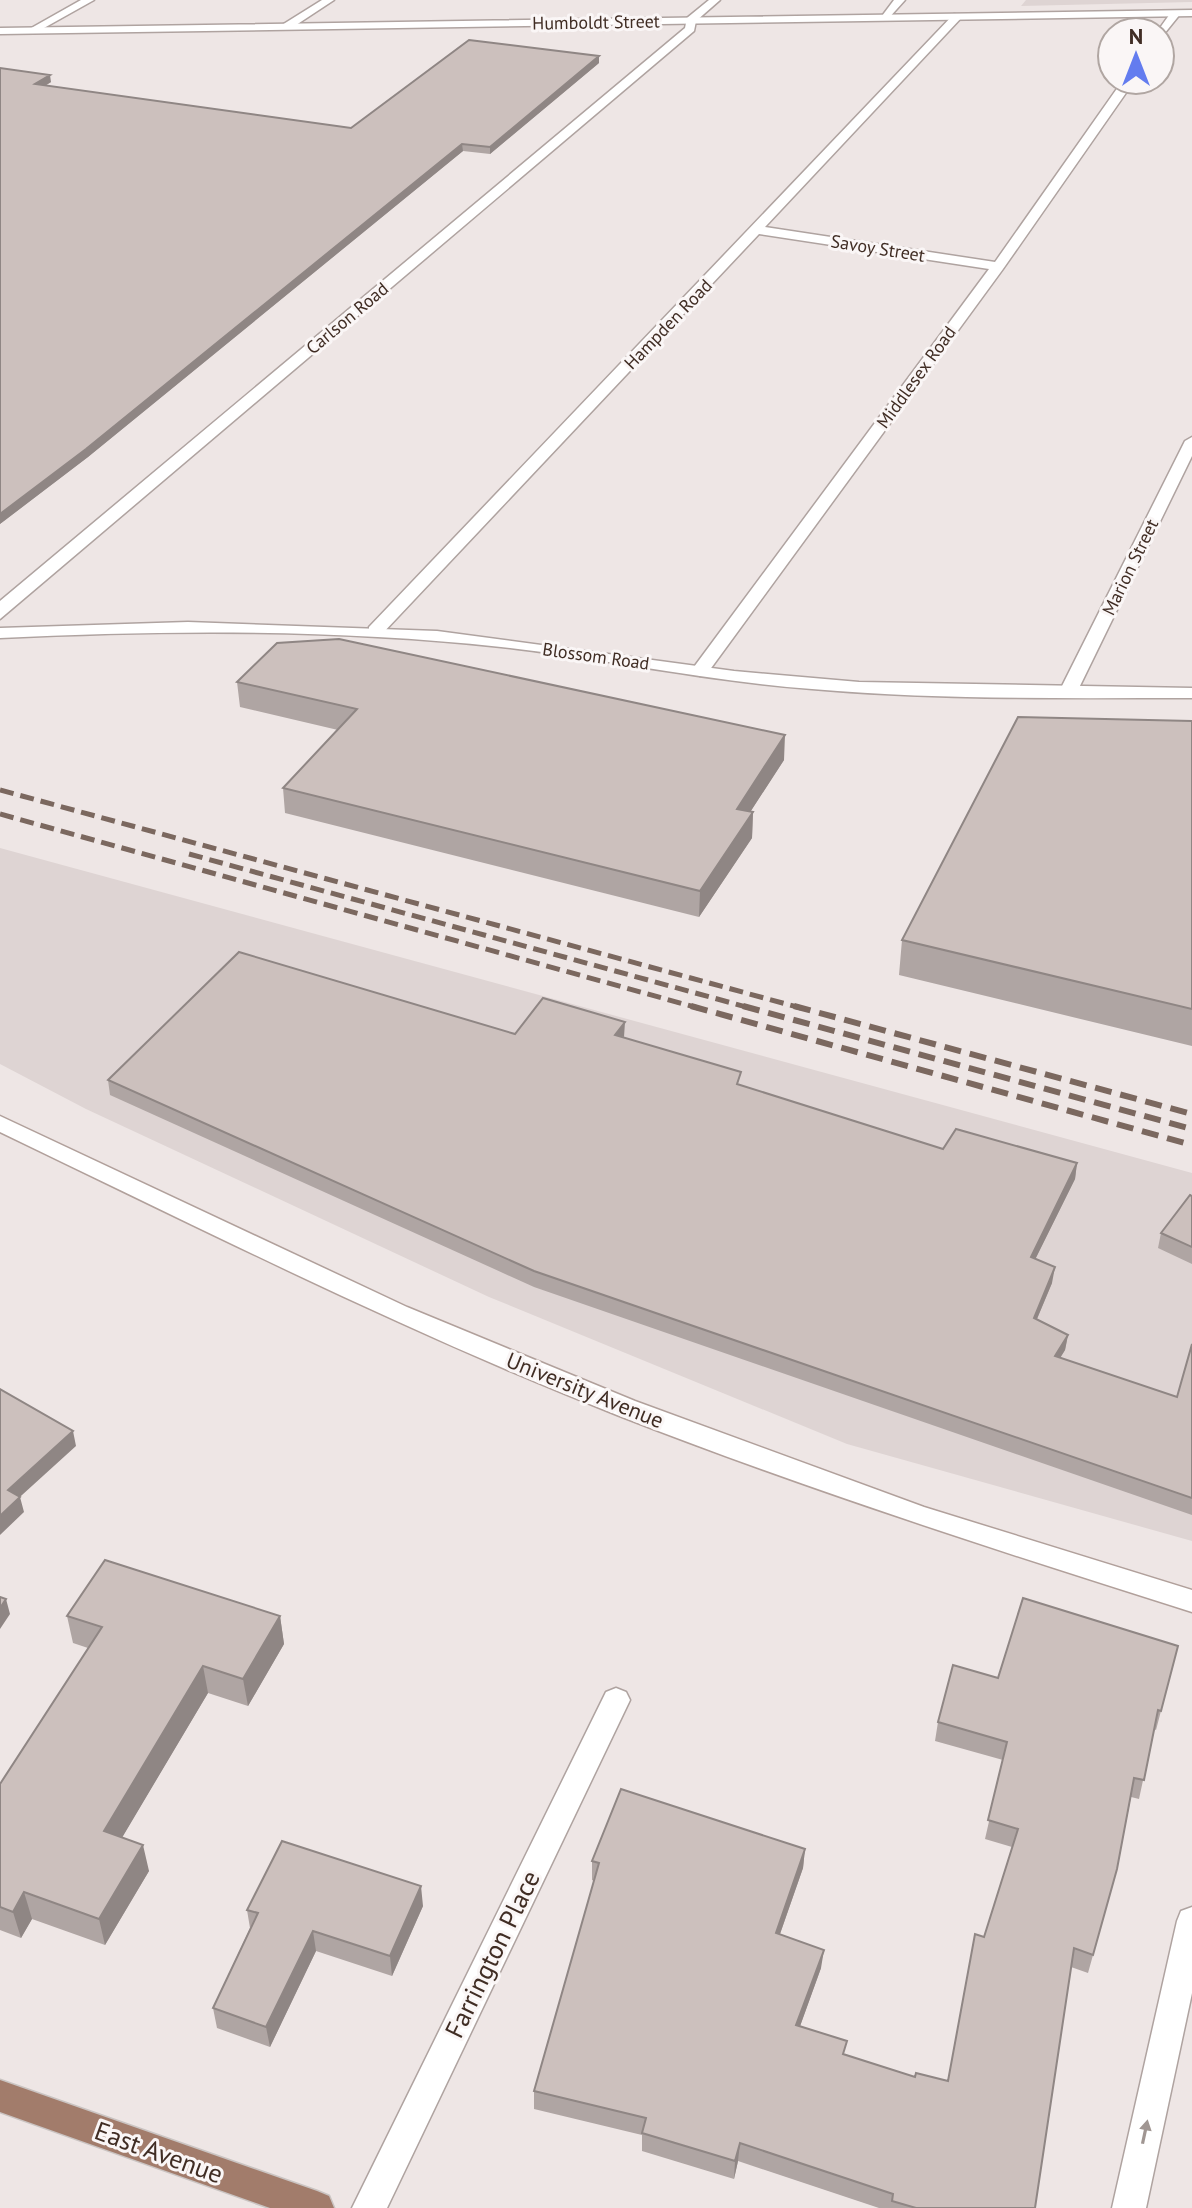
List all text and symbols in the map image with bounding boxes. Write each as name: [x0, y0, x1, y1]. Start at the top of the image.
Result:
street label: Humboldt Street: [532, 9, 660, 35]
north arrow: [1096, 16, 1176, 96]
text: N: [1129, 22, 1143, 50]
street label: Savoy Street: [829, 229, 927, 267]
street label: Hampden Road: [619, 274, 717, 374]
street label: Carlson Road: [301, 277, 393, 359]
street label: Middlesex Road: [871, 321, 961, 433]
street label: Marion Street: [1097, 515, 1163, 619]
street label: Blossom Road: [541, 637, 651, 675]
street label: University Avenue: [502, 1346, 668, 1434]
street label: Farrington Place: [437, 1865, 547, 2043]
street label: East Avenue: [90, 2114, 228, 2190]
one-way arrow: [1139, 2119, 1152, 2144]

